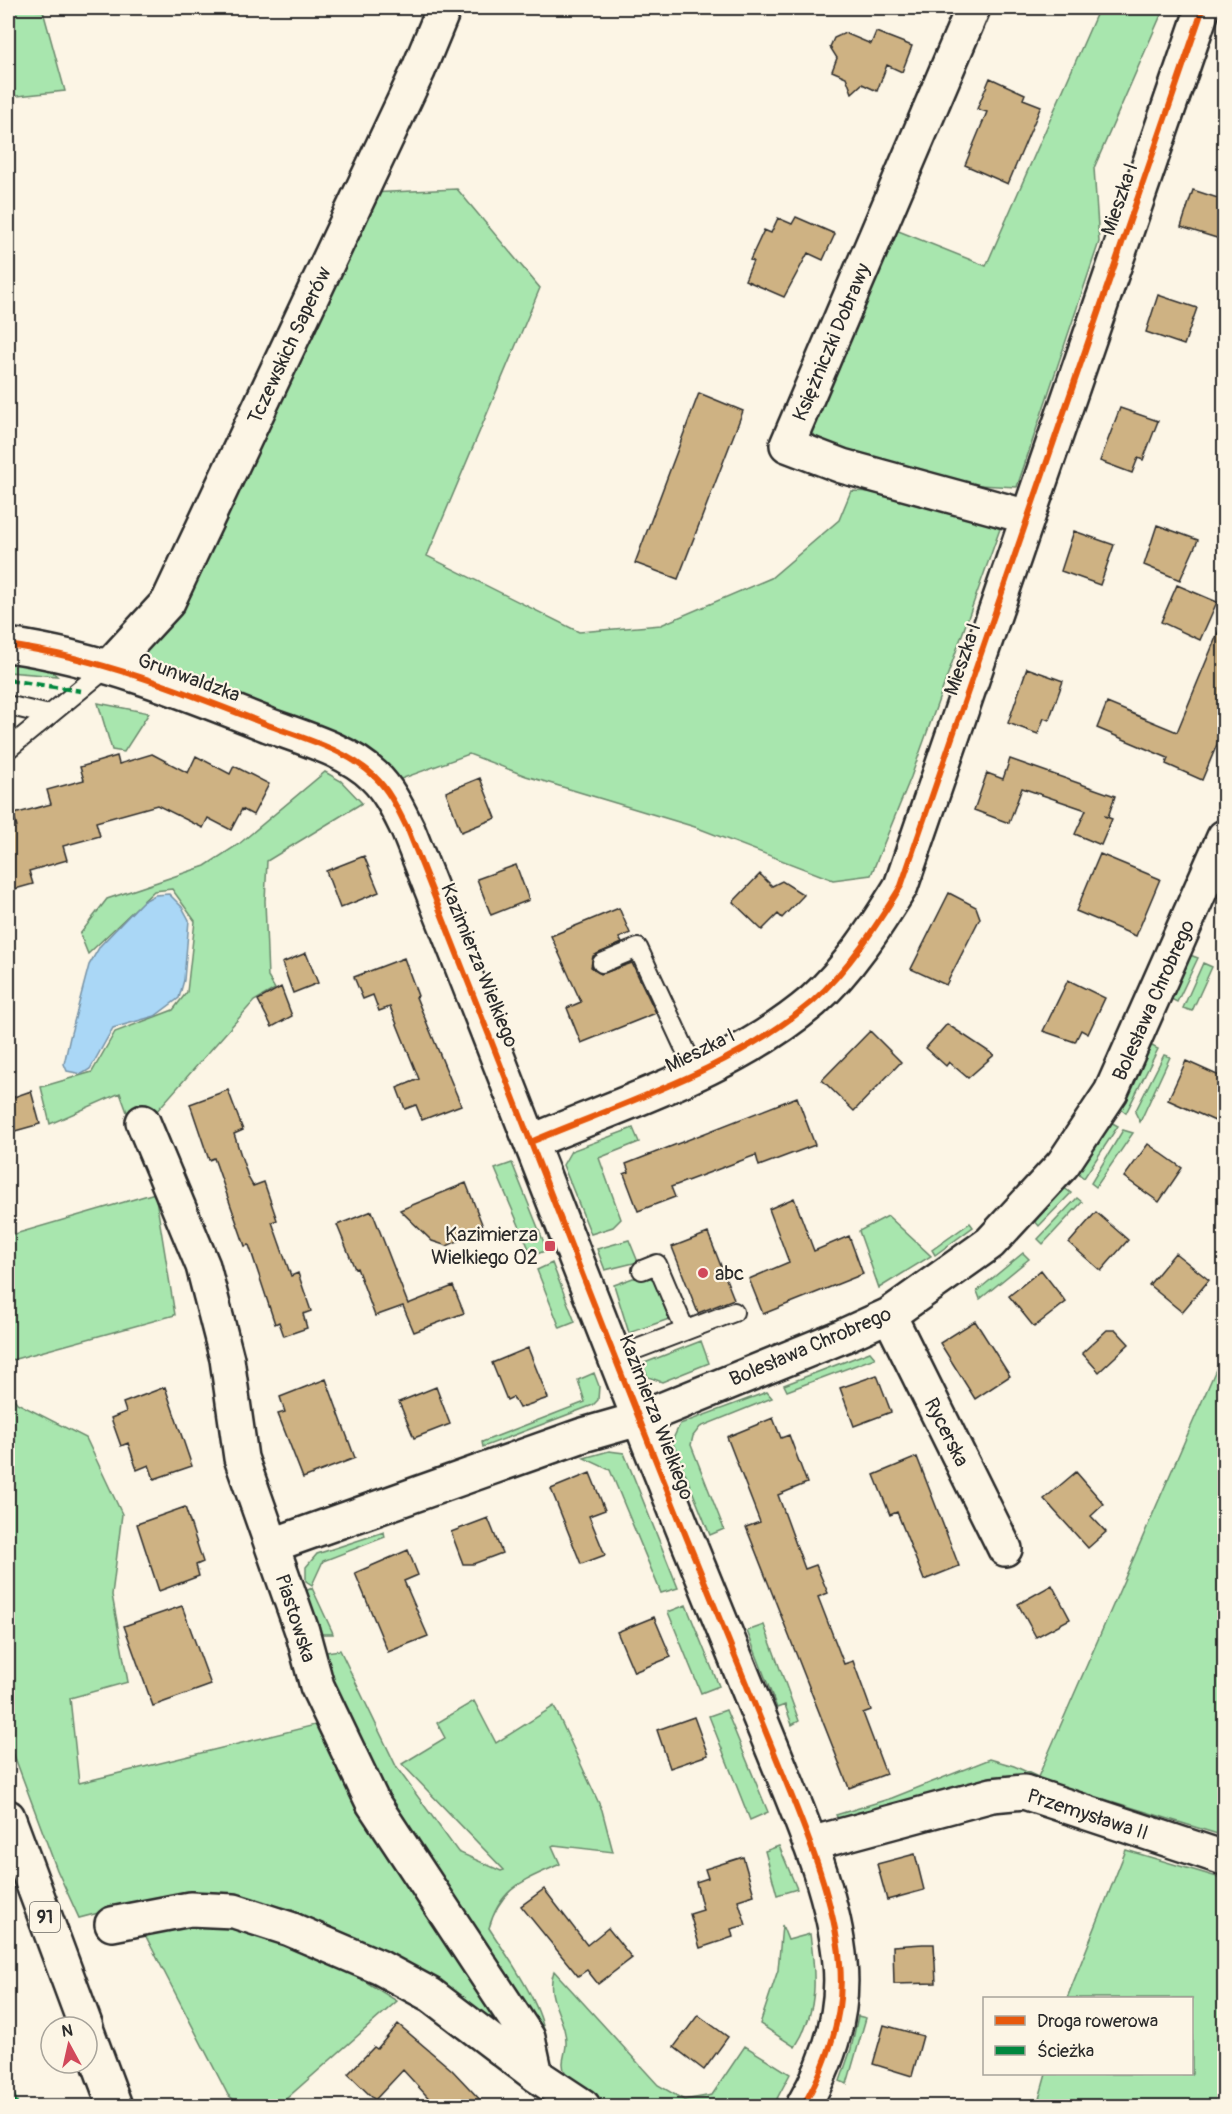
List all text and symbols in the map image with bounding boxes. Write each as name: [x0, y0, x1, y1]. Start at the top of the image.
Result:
street label: Mieszka I: [1095, 160, 1143, 239]
street label: Księżniczki Dobrawy: [787, 259, 876, 425]
street label: Tczewskich Saperów: [242, 262, 337, 428]
street label: Mieszka I: [938, 620, 986, 699]
street label: Grunwaldzka: [134, 647, 243, 708]
street label: Kazimierza Wielkiego: [435, 879, 524, 1051]
street label: Bolesława Chrobrego: [1107, 916, 1200, 1085]
street label: Mieszka I: [661, 1023, 739, 1078]
place label: Kazimierza Wielkiego 02: [431, 1222, 538, 1270]
marker: Kazimierza Wielkiego 02: [543, 1239, 557, 1253]
place label: abc: [715, 1261, 744, 1286]
marker: abc: [696, 1266, 710, 1280]
street label: Bolesława Chrobrego: [725, 1301, 895, 1392]
street label: Kazimierza Wielkiego: [613, 1331, 700, 1504]
street label: Rycerska: [919, 1394, 974, 1471]
street label: Piastowska: [269, 1571, 322, 1666]
street label: Przemysława II: [1024, 1783, 1152, 1846]
road number: 91: [30, 1902, 60, 1932]
legend: [983, 1997, 1193, 2075]
text: Droga rowerowa: [1037, 2010, 1158, 2033]
north arrow: [39, 2015, 99, 2075]
text: N: [60, 2020, 74, 2042]
text: Ścieżka: [1037, 2040, 1094, 2063]

